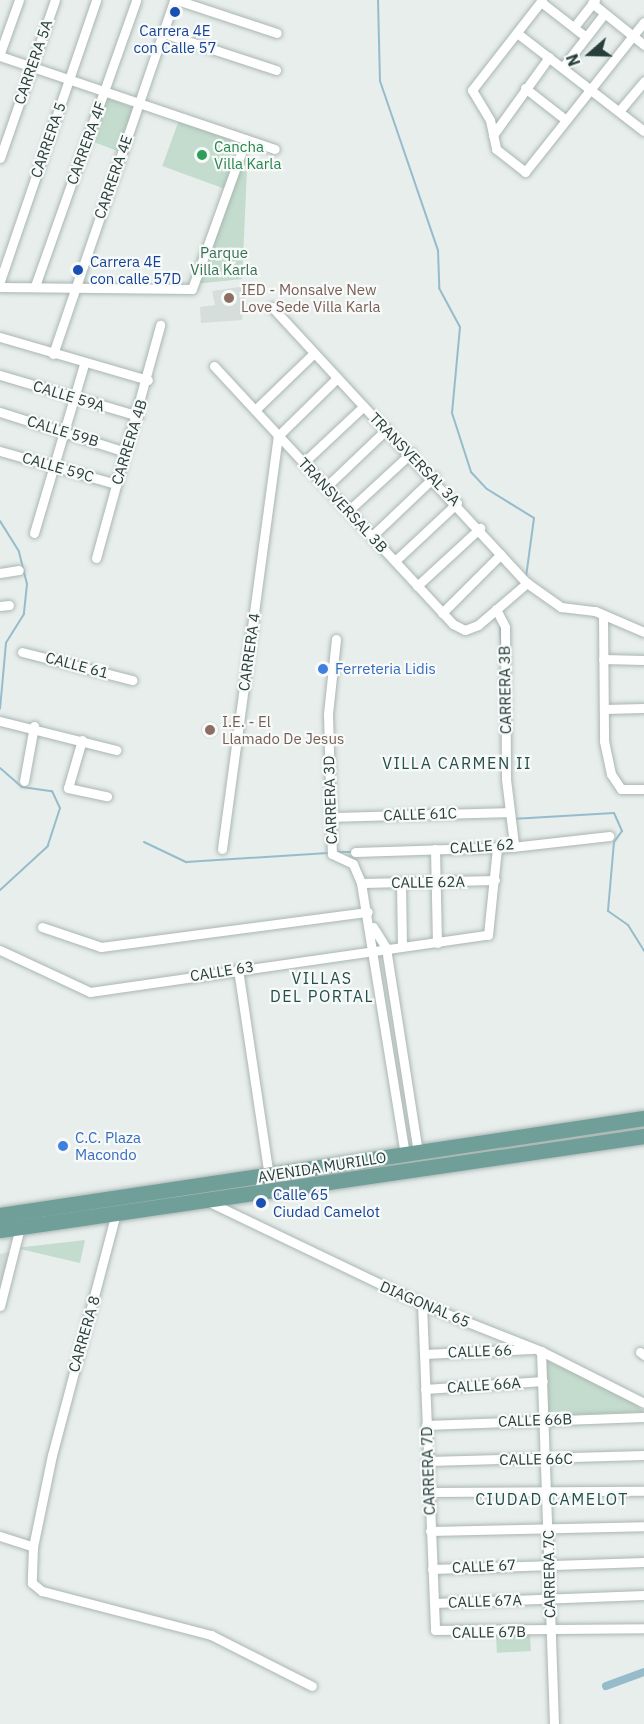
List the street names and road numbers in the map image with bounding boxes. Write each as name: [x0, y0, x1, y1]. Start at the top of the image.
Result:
street label: CARRERA 5A: [10, 17, 56, 107]
street label: CARRERA 4F: [63, 99, 109, 187]
street label: CARRERA 5: [27, 100, 69, 180]
street label: CARRERA 4E: [90, 133, 136, 221]
street label: CALLE 59A: [31, 377, 107, 415]
street label: CARRERA 4B: [107, 397, 151, 487]
street label: TRANSVERSAL 3A: [366, 409, 464, 509]
street label: CALLE 59B: [25, 412, 101, 450]
street label: CALLE 59C: [20, 448, 96, 486]
street label: TRANSVERSAL 3B: [295, 454, 391, 556]
street label: CARRERA 4: [235, 612, 263, 692]
street label: CARRERA 3B: [495, 646, 515, 734]
street label: CALLE 61: [44, 648, 110, 682]
street label: CARRERA 3D: [319, 755, 341, 845]
street label: CALLE 61C: [383, 804, 457, 824]
street label: CALLE 62: [449, 835, 515, 857]
street label: CALLE 62A: [391, 872, 465, 892]
street label: CALLE 63: [189, 957, 255, 985]
street label: AVENIDA MURILLO: [257, 1148, 387, 1186]
street label: DIAGONAL 65: [377, 1277, 473, 1331]
street label: CARRERA 8: [65, 1294, 103, 1374]
street label: CALLE 66: [448, 1341, 512, 1361]
street label: CALLE 66A: [447, 1373, 521, 1397]
street label: CALLE 66B: [498, 1410, 572, 1430]
street label: CARRERA 7D: [417, 1426, 439, 1516]
street label: CALLE 66C: [499, 1449, 573, 1469]
street label: CARRERA 7C: [539, 1530, 559, 1618]
street label: CALLE 67: [451, 1555, 517, 1577]
street label: CALLE 67A: [448, 1591, 522, 1611]
street label: CALLE 67B: [452, 1622, 526, 1642]

